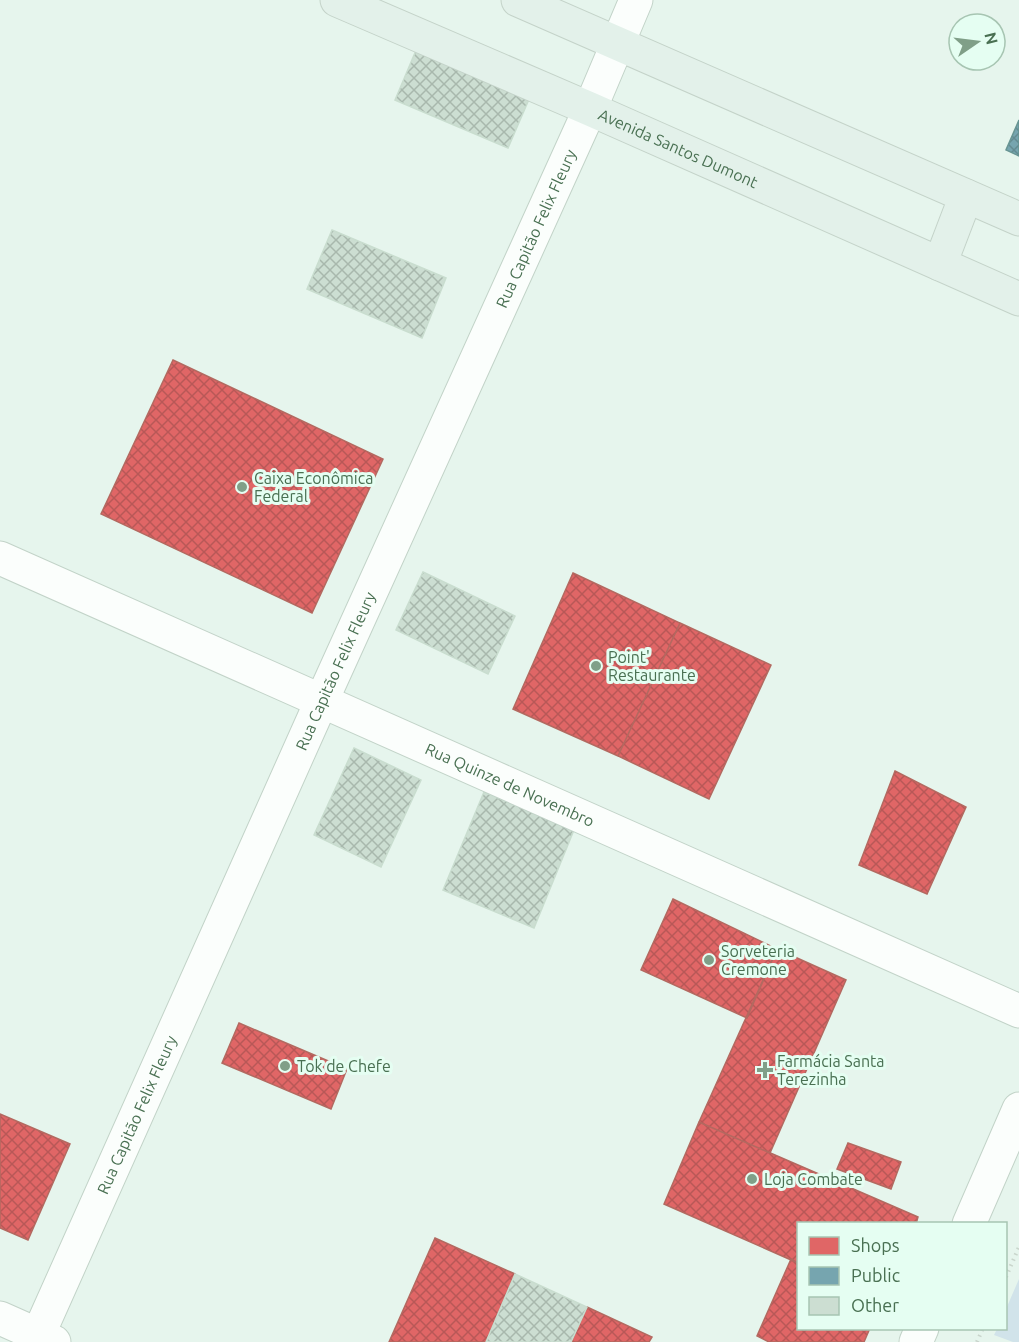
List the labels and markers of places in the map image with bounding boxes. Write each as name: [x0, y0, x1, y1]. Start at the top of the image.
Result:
place label: Caixa Econômica Federal: [254, 469, 373, 505]
marker: Caixa Econômica Federal: [235, 480, 249, 494]
place label: Point' Restaurante: [608, 648, 696, 684]
marker: Point' Restaurante: [589, 659, 603, 673]
place label: Sorveteria Cremone: [721, 942, 795, 978]
marker: Sorveteria Cremone: [702, 953, 716, 967]
place label: Farmácia Santa Terezinha: [777, 1052, 885, 1088]
place label: Tok de Chefe: [297, 1057, 391, 1075]
marker: Tok de Chefe: [278, 1059, 292, 1073]
marker: Farmácia Santa Terezinha: [758, 1063, 772, 1077]
place label: Loja Combate: [764, 1170, 863, 1188]
marker: Loja Combate: [745, 1172, 759, 1186]

